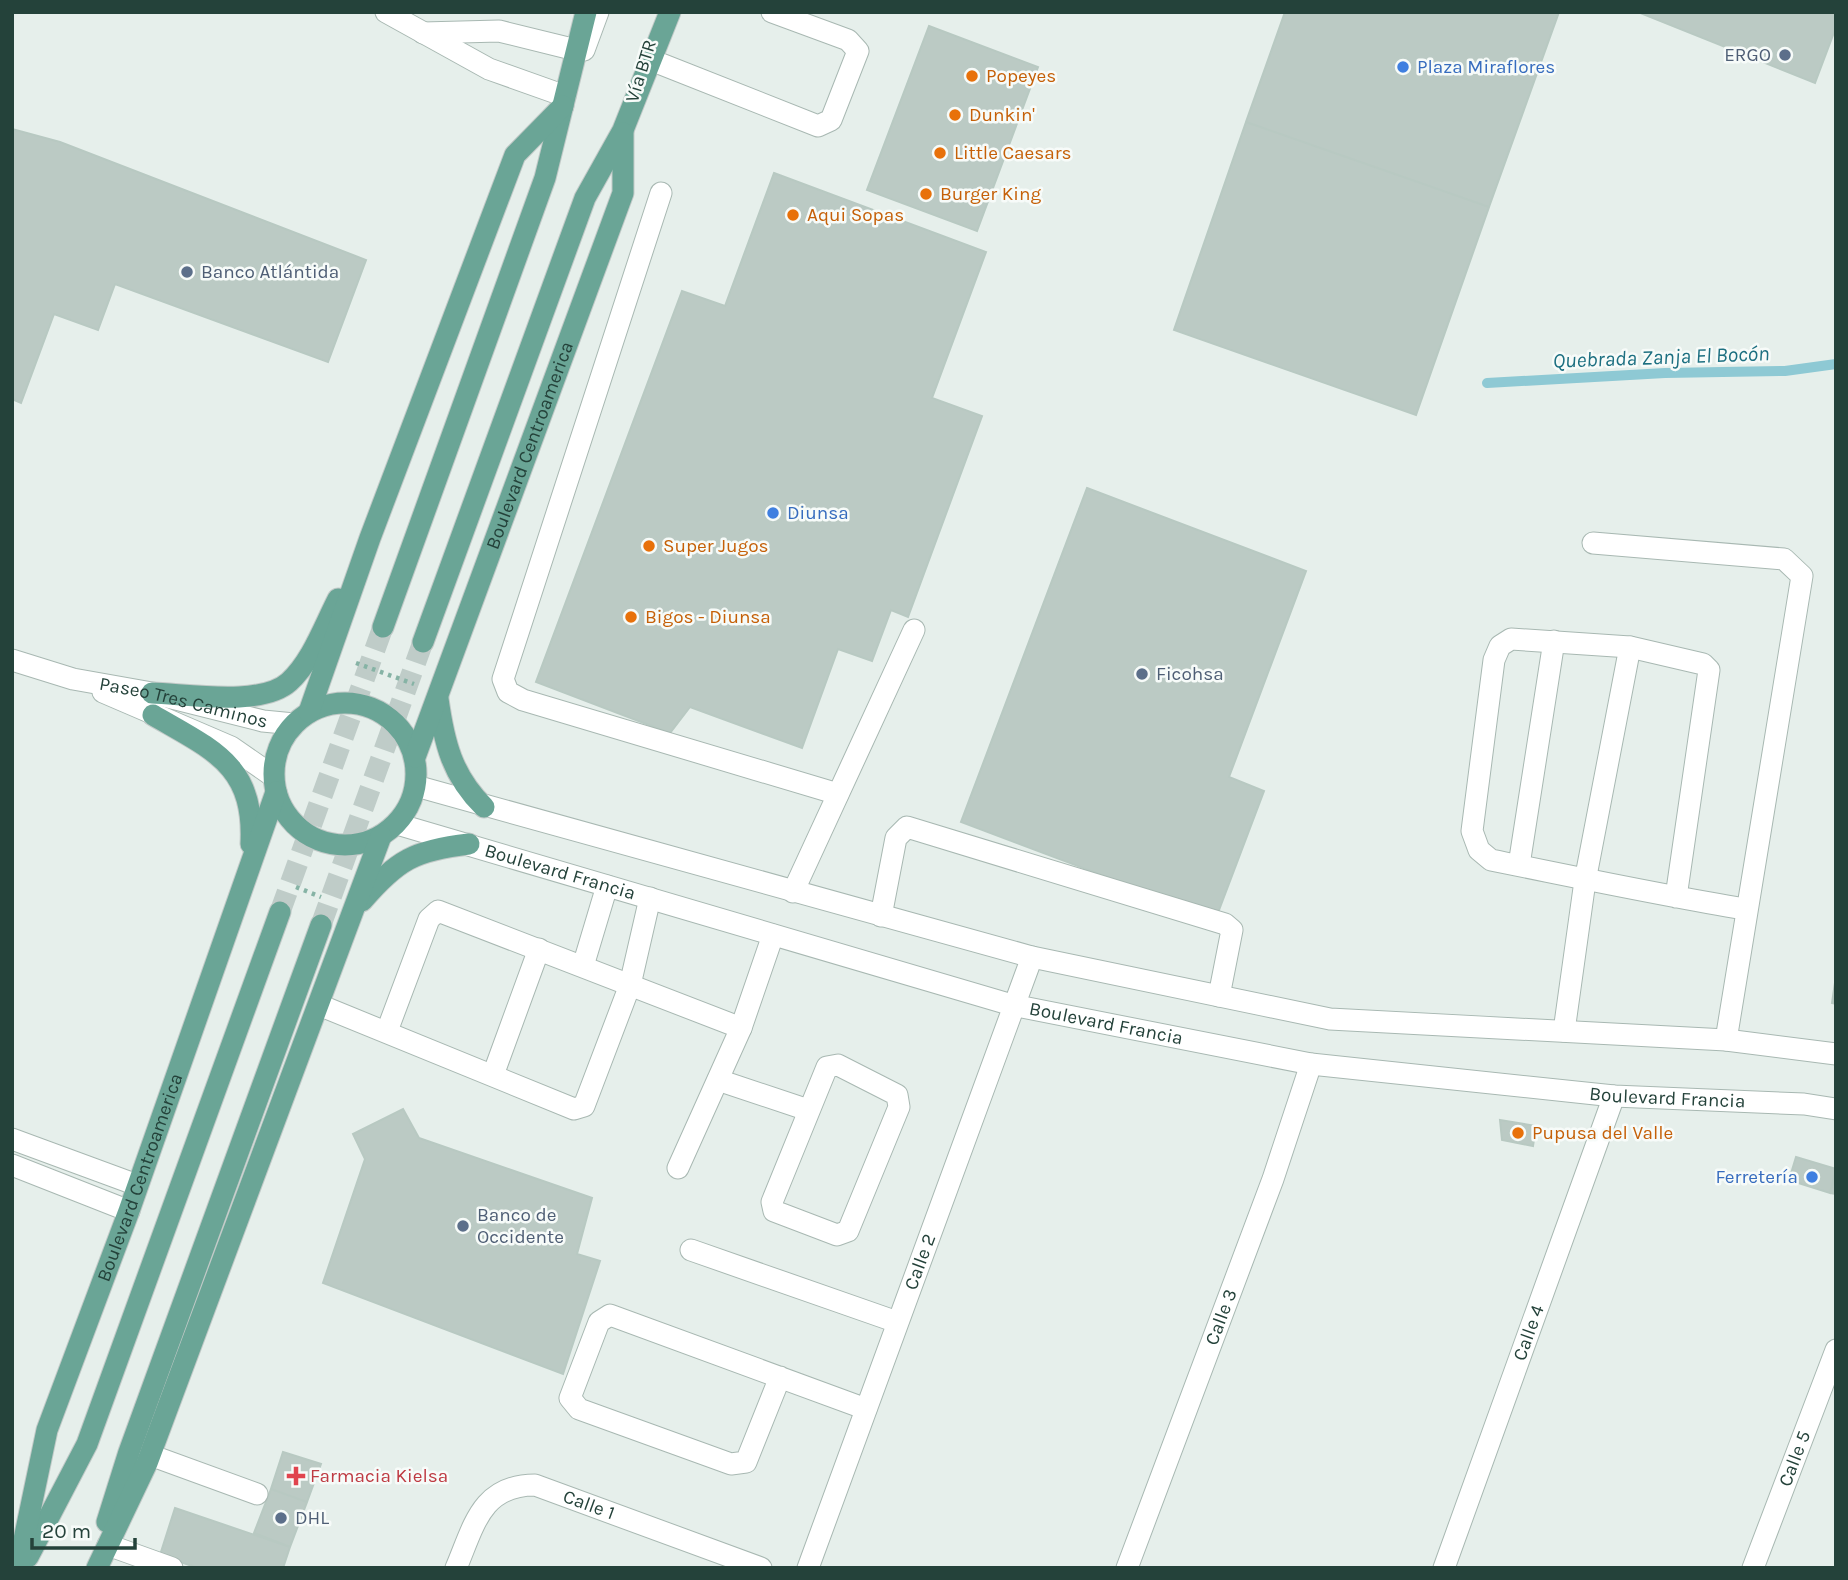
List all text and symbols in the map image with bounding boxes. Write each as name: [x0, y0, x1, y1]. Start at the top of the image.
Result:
street label: Vía BTR: [621, 37, 661, 105]
place label: ERGO: [1724, 44, 1771, 66]
marker: ERGO: [1777, 47, 1793, 63]
place label: Plaza Miraflores: [1417, 56, 1555, 78]
marker: Plaza Miraflores: [1395, 59, 1411, 75]
place label: Popeyes: [986, 65, 1056, 87]
marker: Popeyes: [964, 68, 980, 84]
place label: Dunkin': [969, 104, 1035, 126]
marker: Dunkin': [947, 107, 963, 123]
place label: Little Caesars: [954, 142, 1072, 164]
marker: Little Caesars: [932, 145, 948, 161]
place label: Burger King: [940, 183, 1041, 205]
marker: Burger King: [918, 186, 934, 202]
place label: Aqui Sopas: [807, 204, 904, 226]
marker: Aqui Sopas: [785, 207, 801, 223]
place label: Banco Atlántida: [201, 261, 339, 283]
marker: Banco Atlántida: [179, 264, 195, 280]
street label: Boulevard Centroamerica: [482, 339, 578, 552]
water label: Quebrada Zanja El Bocón: [1552, 341, 1770, 373]
place label: Diunsa: [787, 502, 849, 524]
marker: Diunsa: [765, 505, 781, 521]
place label: Super Jugos: [663, 535, 769, 557]
marker: Super Jugos: [641, 538, 657, 554]
place label: Bigos - Diunsa: [645, 606, 771, 628]
marker: Bigos - Diunsa: [623, 609, 639, 625]
place label: Ficohsa: [1156, 663, 1224, 685]
marker: Ficohsa: [1134, 666, 1150, 682]
street label: Paseo Tres Caminos: [98, 673, 270, 733]
street label: Boulevard Francia: [482, 839, 638, 905]
street label: Boulevard Francia: [1027, 998, 1185, 1049]
street label: Boulevard Centroamerica: [93, 1071, 187, 1285]
street label: Boulevard Francia: [1588, 1082, 1746, 1113]
place label: Pupusa del Valle: [1532, 1122, 1673, 1144]
marker: Pupusa del Valle: [1510, 1125, 1526, 1141]
place label: Ferretería: [1715, 1166, 1798, 1188]
marker: Ferretería: [1804, 1169, 1820, 1185]
place label: Banco de Occidente: [477, 1204, 564, 1248]
marker: Banco de Occidente: [455, 1218, 471, 1234]
street label: Calle 2: [900, 1231, 941, 1293]
street label: Calle 3: [1201, 1286, 1242, 1348]
street label: Calle 4: [1509, 1302, 1549, 1364]
street label: Calle 5: [1774, 1428, 1815, 1490]
place label: Farmacia Kielsa: [310, 1465, 448, 1487]
marker: Farmacia Kielsa: [288, 1468, 304, 1484]
street label: Calle 1: [560, 1485, 618, 1524]
scale bar: [32, 1506, 135, 1550]
place label: DHL: [295, 1507, 329, 1529]
marker: DHL: [273, 1510, 289, 1526]
text: 20 m: [42, 1519, 91, 1543]

